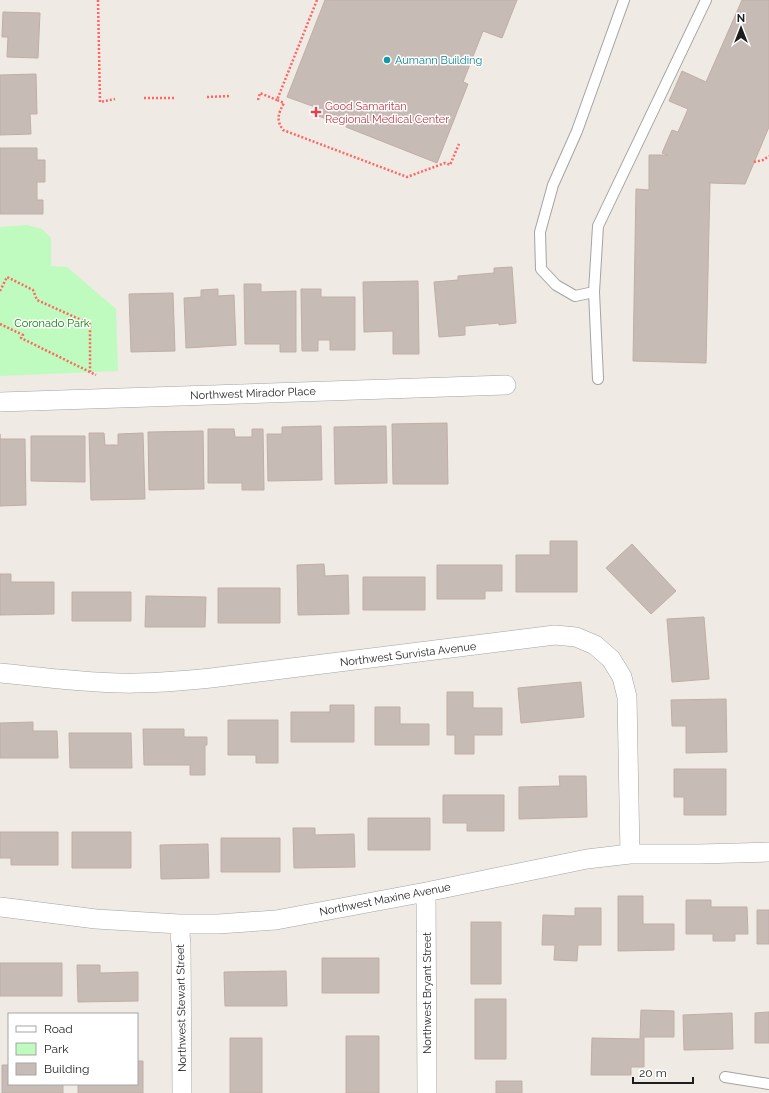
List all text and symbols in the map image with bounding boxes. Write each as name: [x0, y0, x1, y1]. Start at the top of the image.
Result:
north arrow: [721, 8, 761, 48]
text: N: [737, 12, 745, 25]
place label: Aumann Building: [395, 54, 482, 67]
marker: Aumann Building: [382, 55, 392, 65]
place label: Good Samaritan Regional Medical Center: [325, 100, 449, 126]
marker: Good Samaritan Regional Medical Center: [310, 106, 322, 118]
park label: Coronado Park: [14, 317, 90, 330]
street label: Northwest Mirador Place: [190, 385, 317, 402]
street label: Northwest Survista Avenue: [339, 640, 477, 669]
street label: Northwest Maxine Avenue: [318, 880, 452, 919]
street label: Northwest Bryant Street: [421, 932, 434, 1054]
street label: Northwest Stewart Street: [174, 944, 189, 1072]
legend: [8, 1013, 138, 1085]
text: Road: [44, 1022, 73, 1036]
text: Park: [44, 1042, 69, 1056]
scale bar: [633, 1059, 693, 1085]
text: Building: [44, 1062, 90, 1076]
text: 20 m: [639, 1066, 667, 1080]

